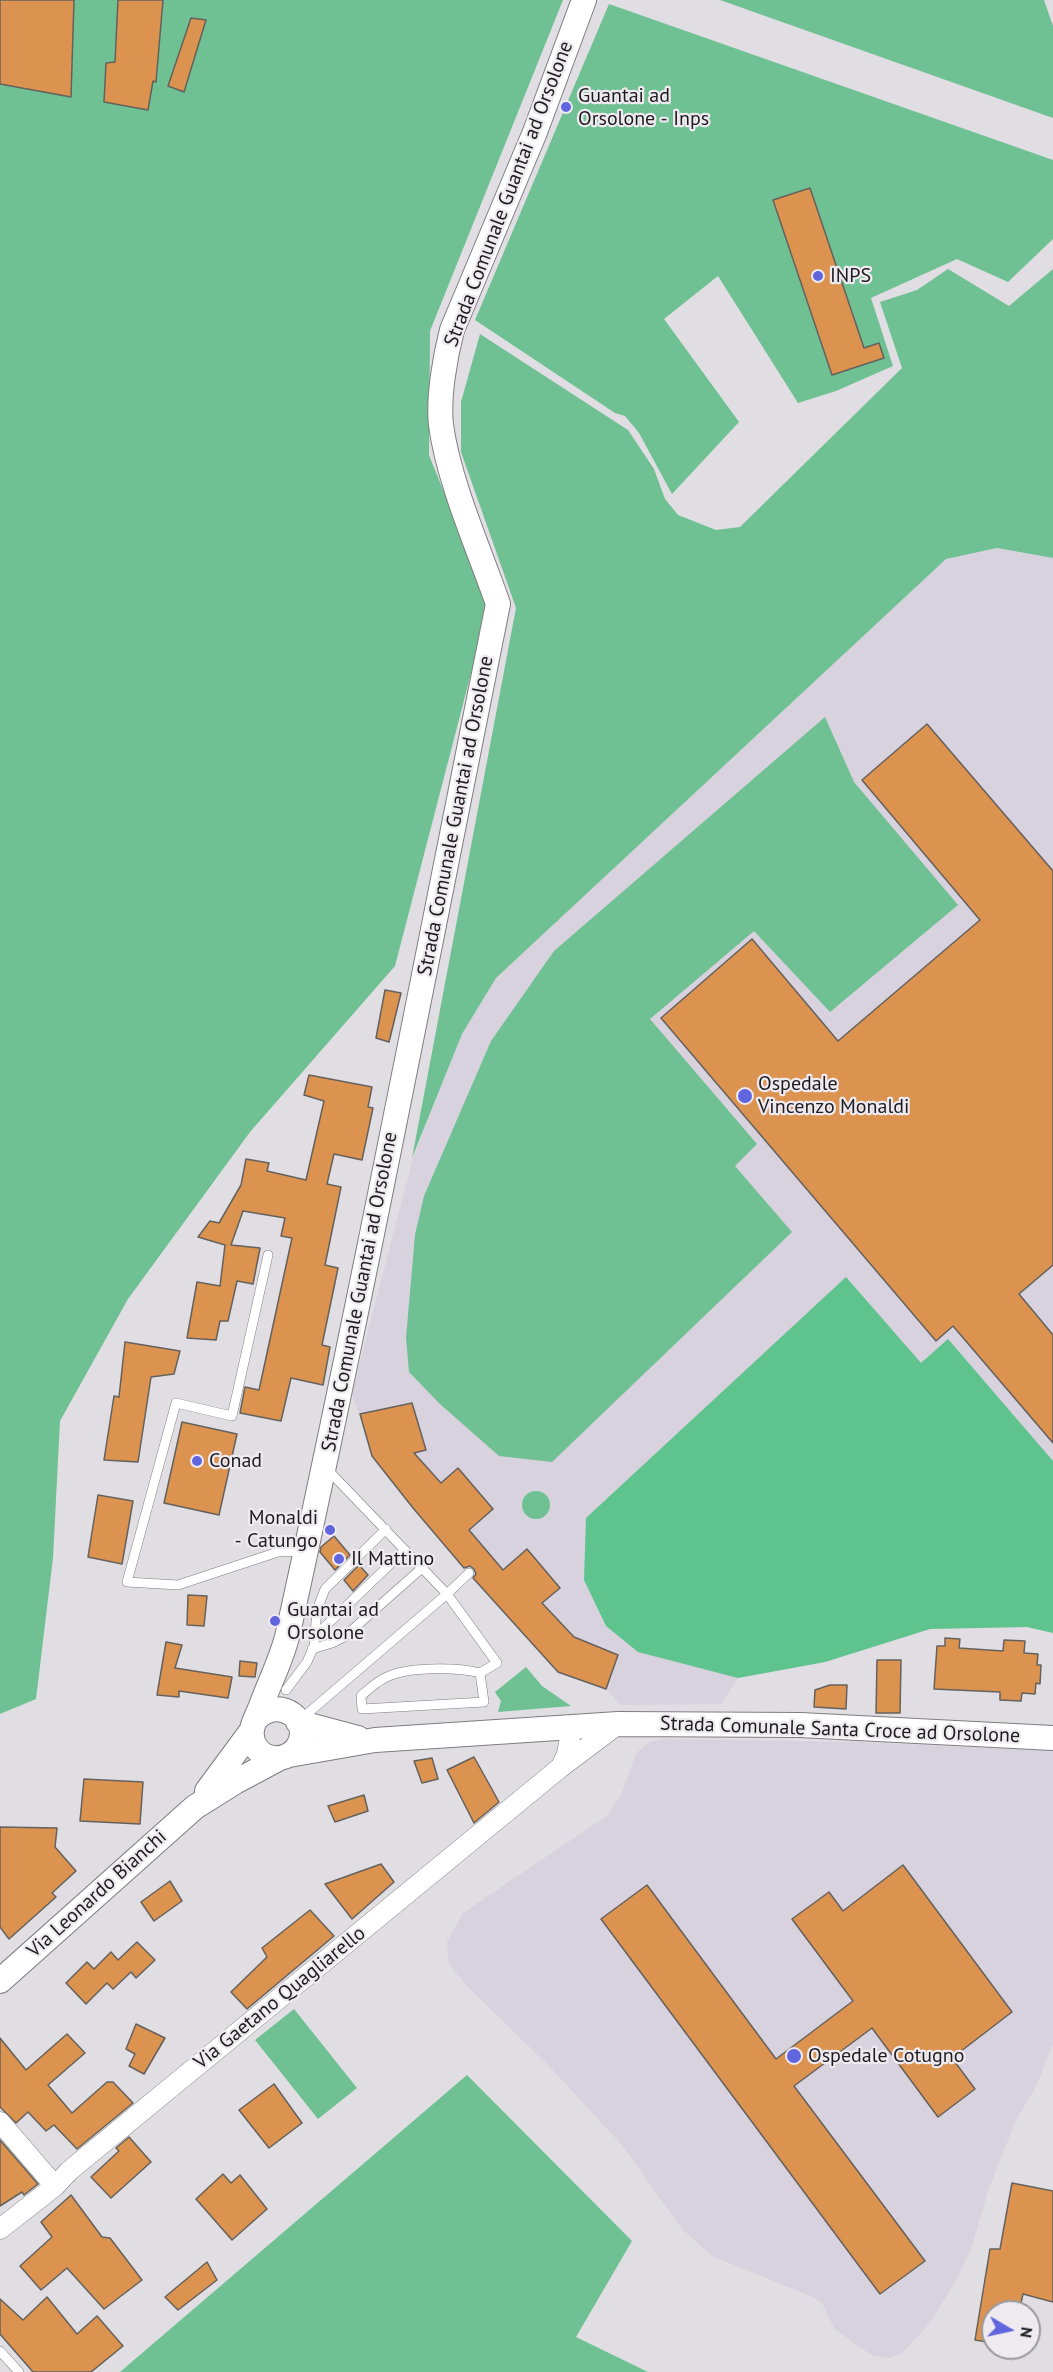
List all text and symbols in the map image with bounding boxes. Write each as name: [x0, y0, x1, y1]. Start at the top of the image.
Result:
street label: Strada Comunale Guantai ad Orsolone: [439, 38, 579, 350]
place label: Guantai ad Orsolone - Inps: [578, 84, 709, 131]
marker: Guantai ad Orsolone - Inps: [559, 100, 573, 114]
place label: INPS: [830, 264, 871, 288]
marker: INPS: [811, 269, 825, 283]
street label: Strada Comunale Guantai ad Orsolone: [413, 654, 499, 978]
place label: Ospedale Vincenzo Monaldi: [758, 1072, 909, 1119]
marker: Ospedale Vincenzo Monaldi: [736, 1087, 754, 1105]
street label: Strada Comunale Guantai ad Orsolone: [317, 1130, 403, 1454]
place label: Conad: [209, 1449, 262, 1473]
marker: Conad: [190, 1454, 204, 1468]
place label: Monaldi - Catungo: [235, 1506, 318, 1553]
marker: Monaldi - Catungo: [323, 1523, 337, 1537]
place label: Il Mattino: [351, 1547, 434, 1571]
marker: Il Mattino: [332, 1552, 346, 1566]
place label: Guantai ad Orsolone: [287, 1598, 379, 1645]
marker: Guantai ad Orsolone: [268, 1614, 282, 1628]
street label: Strada Comunale Santa Croce ad Orsolone: [660, 1712, 1020, 1748]
street label: Via Leonardo Bianchi: [22, 1825, 172, 1963]
street label: Via Gaetano Quagliarello: [189, 1921, 371, 2075]
place label: Ospedale Cotugno: [808, 2044, 964, 2068]
marker: Ospedale Cotugno: [785, 2047, 803, 2065]
north arrow: [981, 2300, 1041, 2360]
text: N: [1016, 2326, 1038, 2339]

